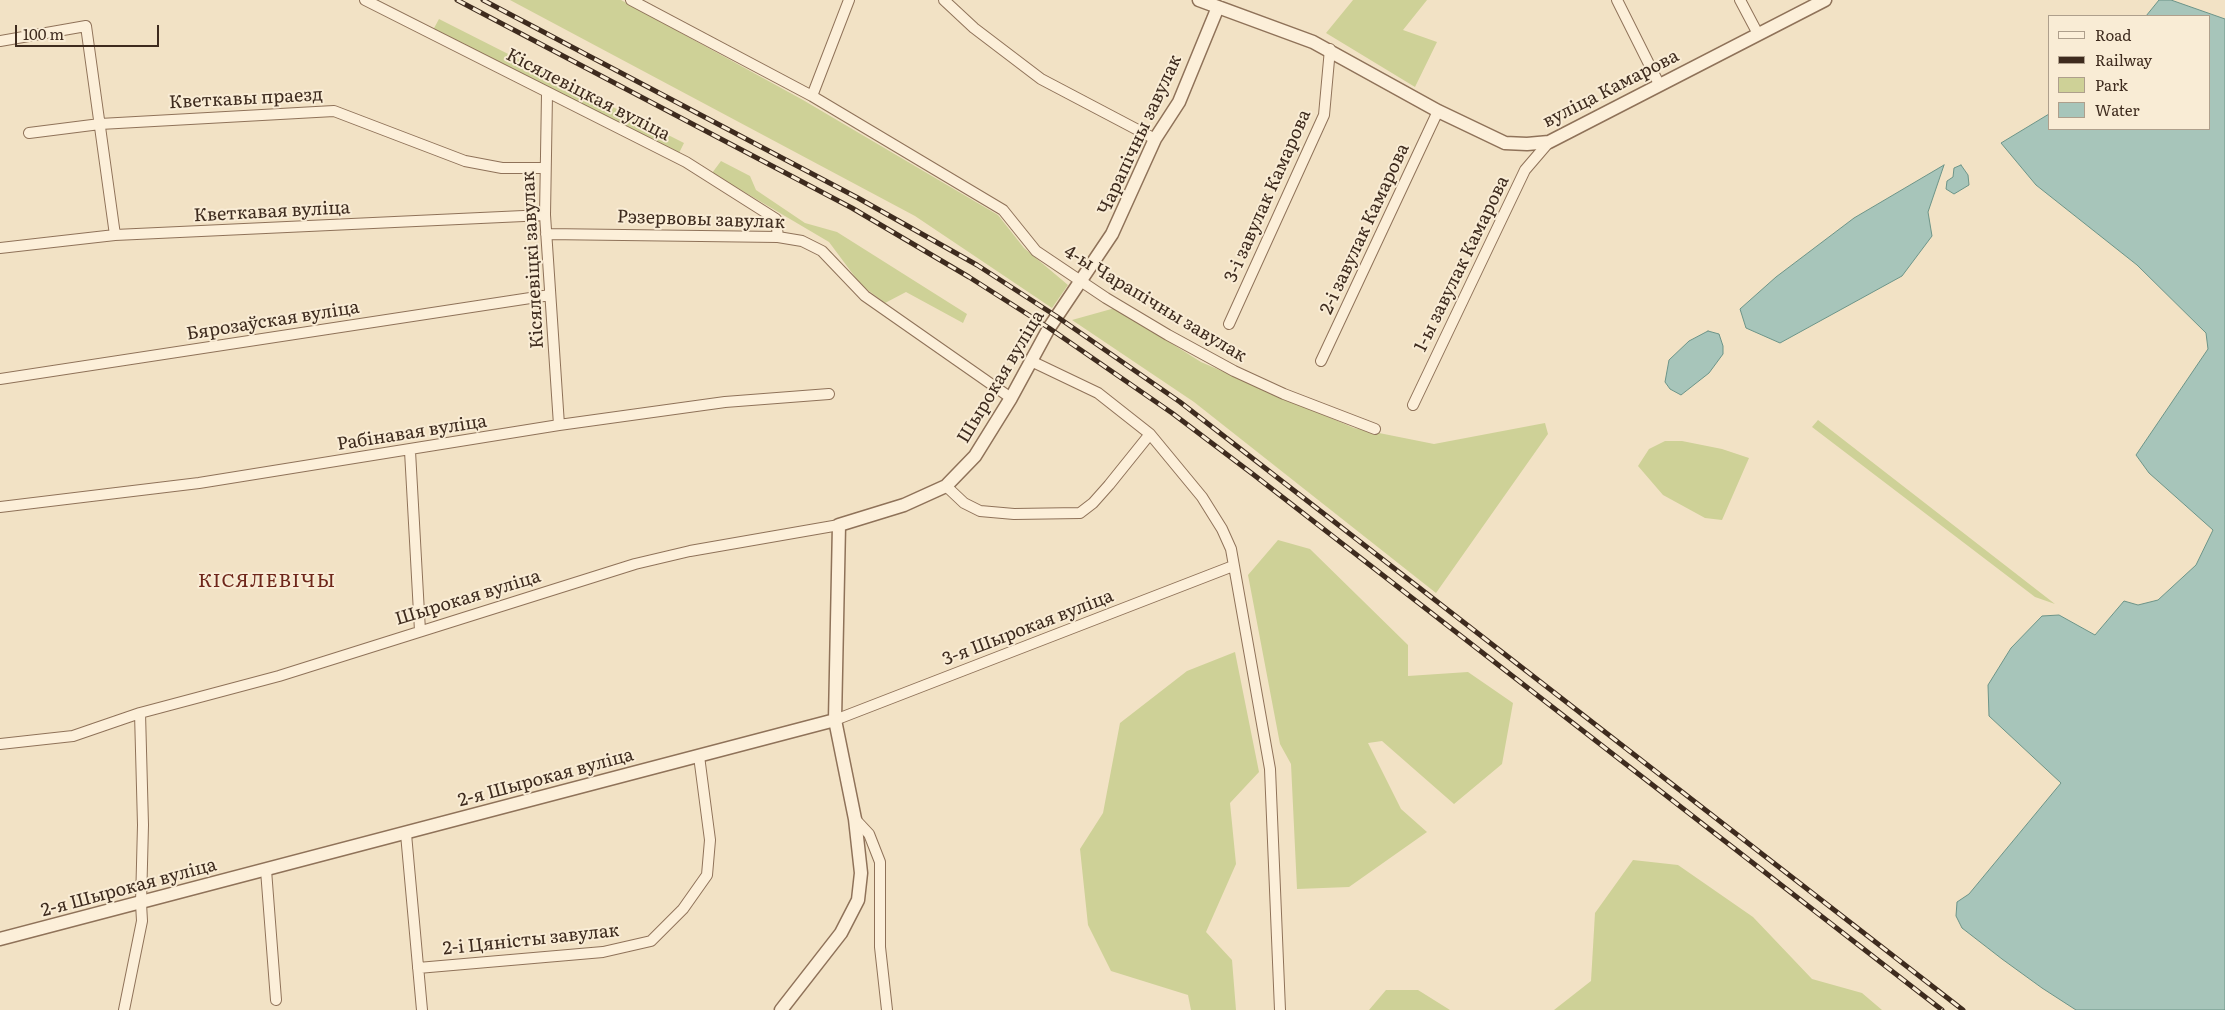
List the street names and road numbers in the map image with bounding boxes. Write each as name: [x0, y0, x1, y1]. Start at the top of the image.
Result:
street label: Кісялевіцкая вуліца: [502, 44, 674, 146]
street label: вуліца Камарова: [1539, 45, 1683, 133]
street label: Чарапічны завулак: [1093, 51, 1187, 219]
street label: Кветкавы праезд: [169, 84, 323, 114]
street label: 3-і завулак Камарова: [1220, 106, 1316, 286]
street label: 2-і завулак Камарова: [1316, 140, 1414, 318]
street label: Кісялевіцкі завулак: [518, 171, 548, 349]
street label: 1-ы завулак Камарова: [1410, 172, 1514, 356]
street label: Кветкавая вуліца: [193, 197, 351, 227]
street label: Рэзервовы завулак: [617, 206, 785, 234]
street label: 4-ы Чарапічны завулак: [1060, 241, 1250, 367]
street label: Бярозаўская вуліца: [185, 297, 361, 345]
street label: Шырокая вуліца: [953, 307, 1049, 447]
street label: Рабінавая вуліца: [336, 410, 488, 456]
street label: Шырокая вуліца: [393, 566, 543, 630]
street label: 3-я Шырокая вуліца: [939, 585, 1117, 671]
street label: 2-я Шырокая вуліца: [456, 744, 636, 812]
street label: 2-я Шырокая вуліца: [39, 854, 219, 922]
street label: 2-і Цяністы завулак: [442, 920, 620, 960]

